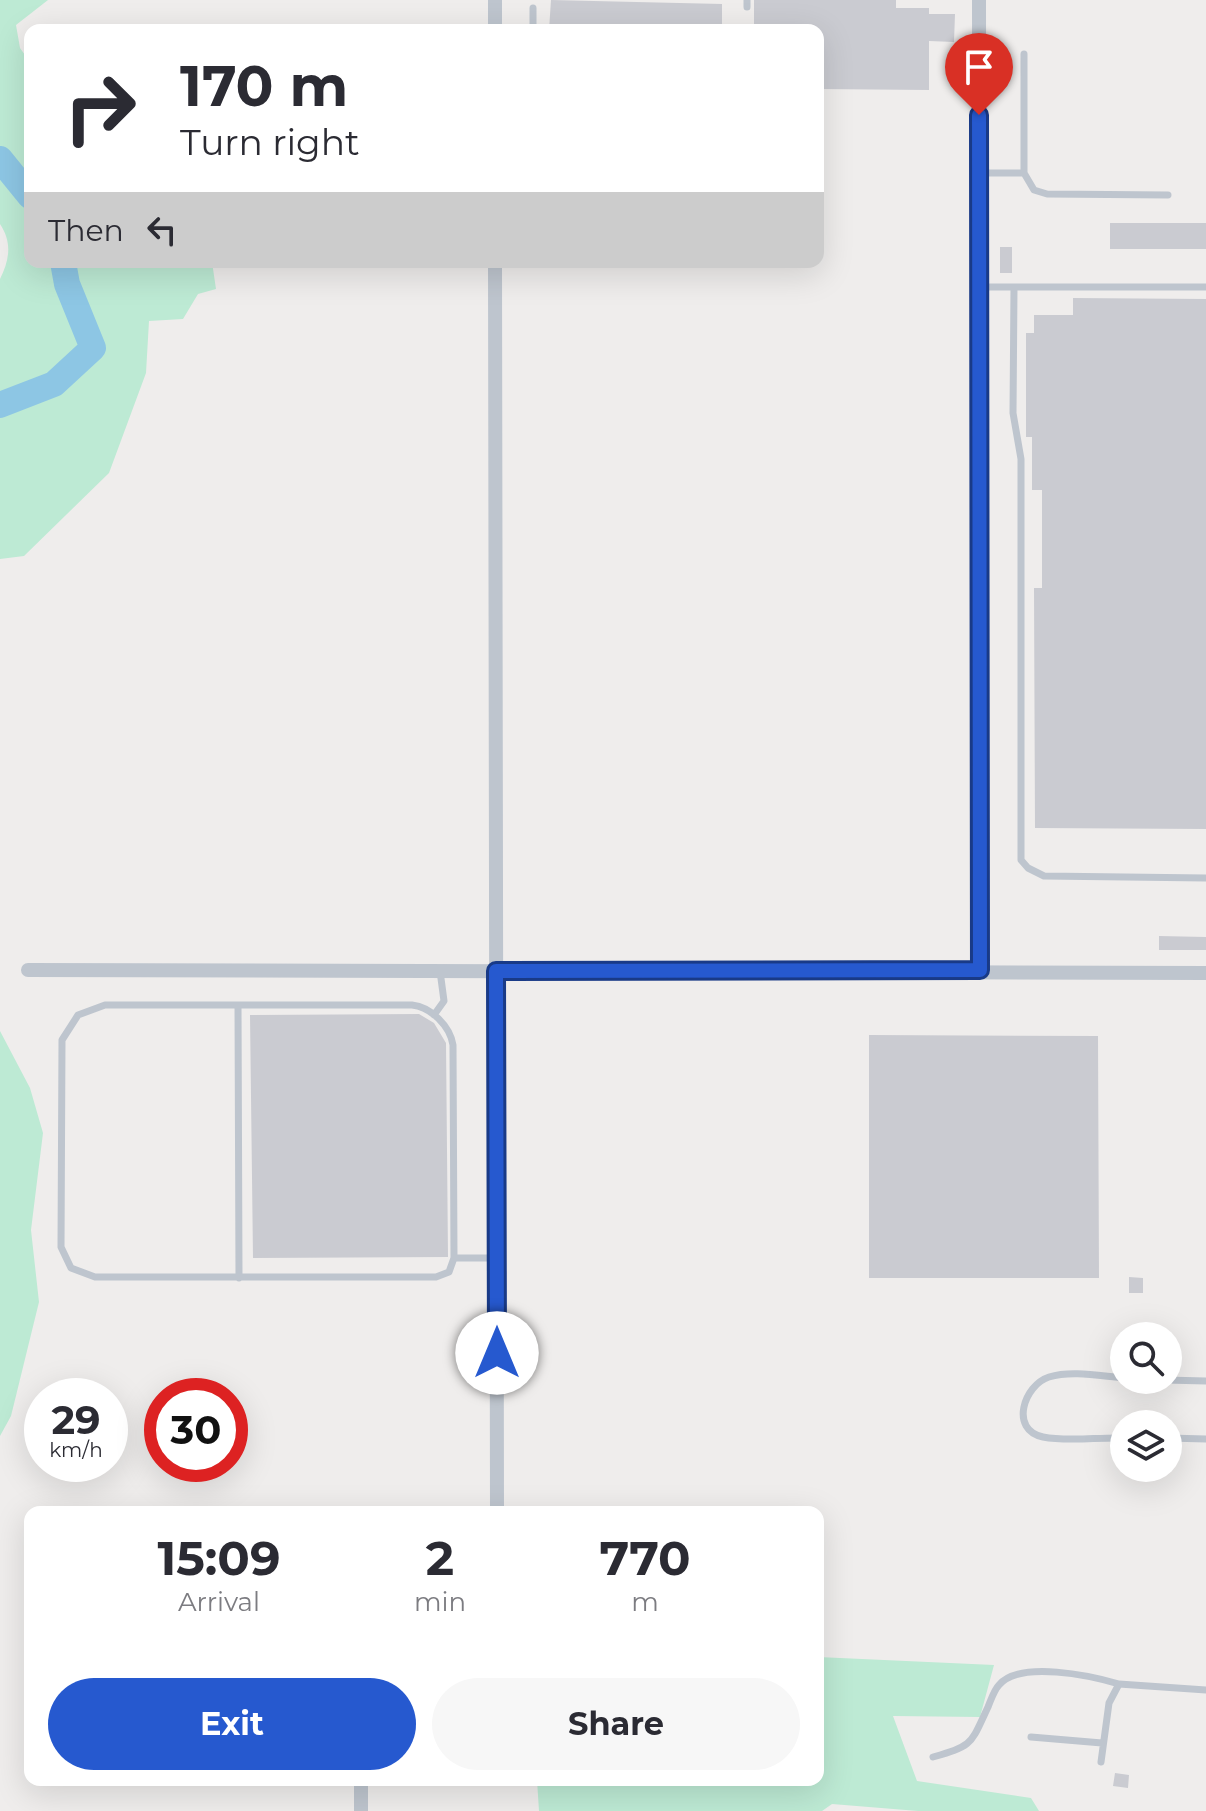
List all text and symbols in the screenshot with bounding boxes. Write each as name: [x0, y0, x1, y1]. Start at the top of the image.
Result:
pin: [945, 33, 1013, 115]
icon: arrive: [957, 45, 1001, 89]
text: 170 m: [180, 52, 348, 120]
icon: right: [48, 56, 152, 160]
text: Turn right: [180, 120, 360, 164]
icon: left: [140, 208, 184, 252]
text: Then: [48, 212, 124, 249]
position arrow: [455, 1311, 539, 1395]
map controls: [1110, 1322, 1182, 1482]
button: search: [1110, 1322, 1182, 1394]
speed limit sign: 30: [144, 1378, 248, 1482]
text: 29: [51, 1395, 101, 1444]
button: layers: [1110, 1410, 1182, 1482]
text: km/h: [49, 1438, 103, 1462]
text: 15:09: [157, 1529, 281, 1587]
text: 2: [426, 1529, 454, 1587]
text: 770: [599, 1529, 691, 1587]
text: Arrival: [178, 1586, 260, 1618]
text: min: [414, 1586, 466, 1618]
text: m: [631, 1586, 659, 1618]
button: Exit: [48, 1678, 416, 1770]
button: Share: [432, 1678, 800, 1770]

